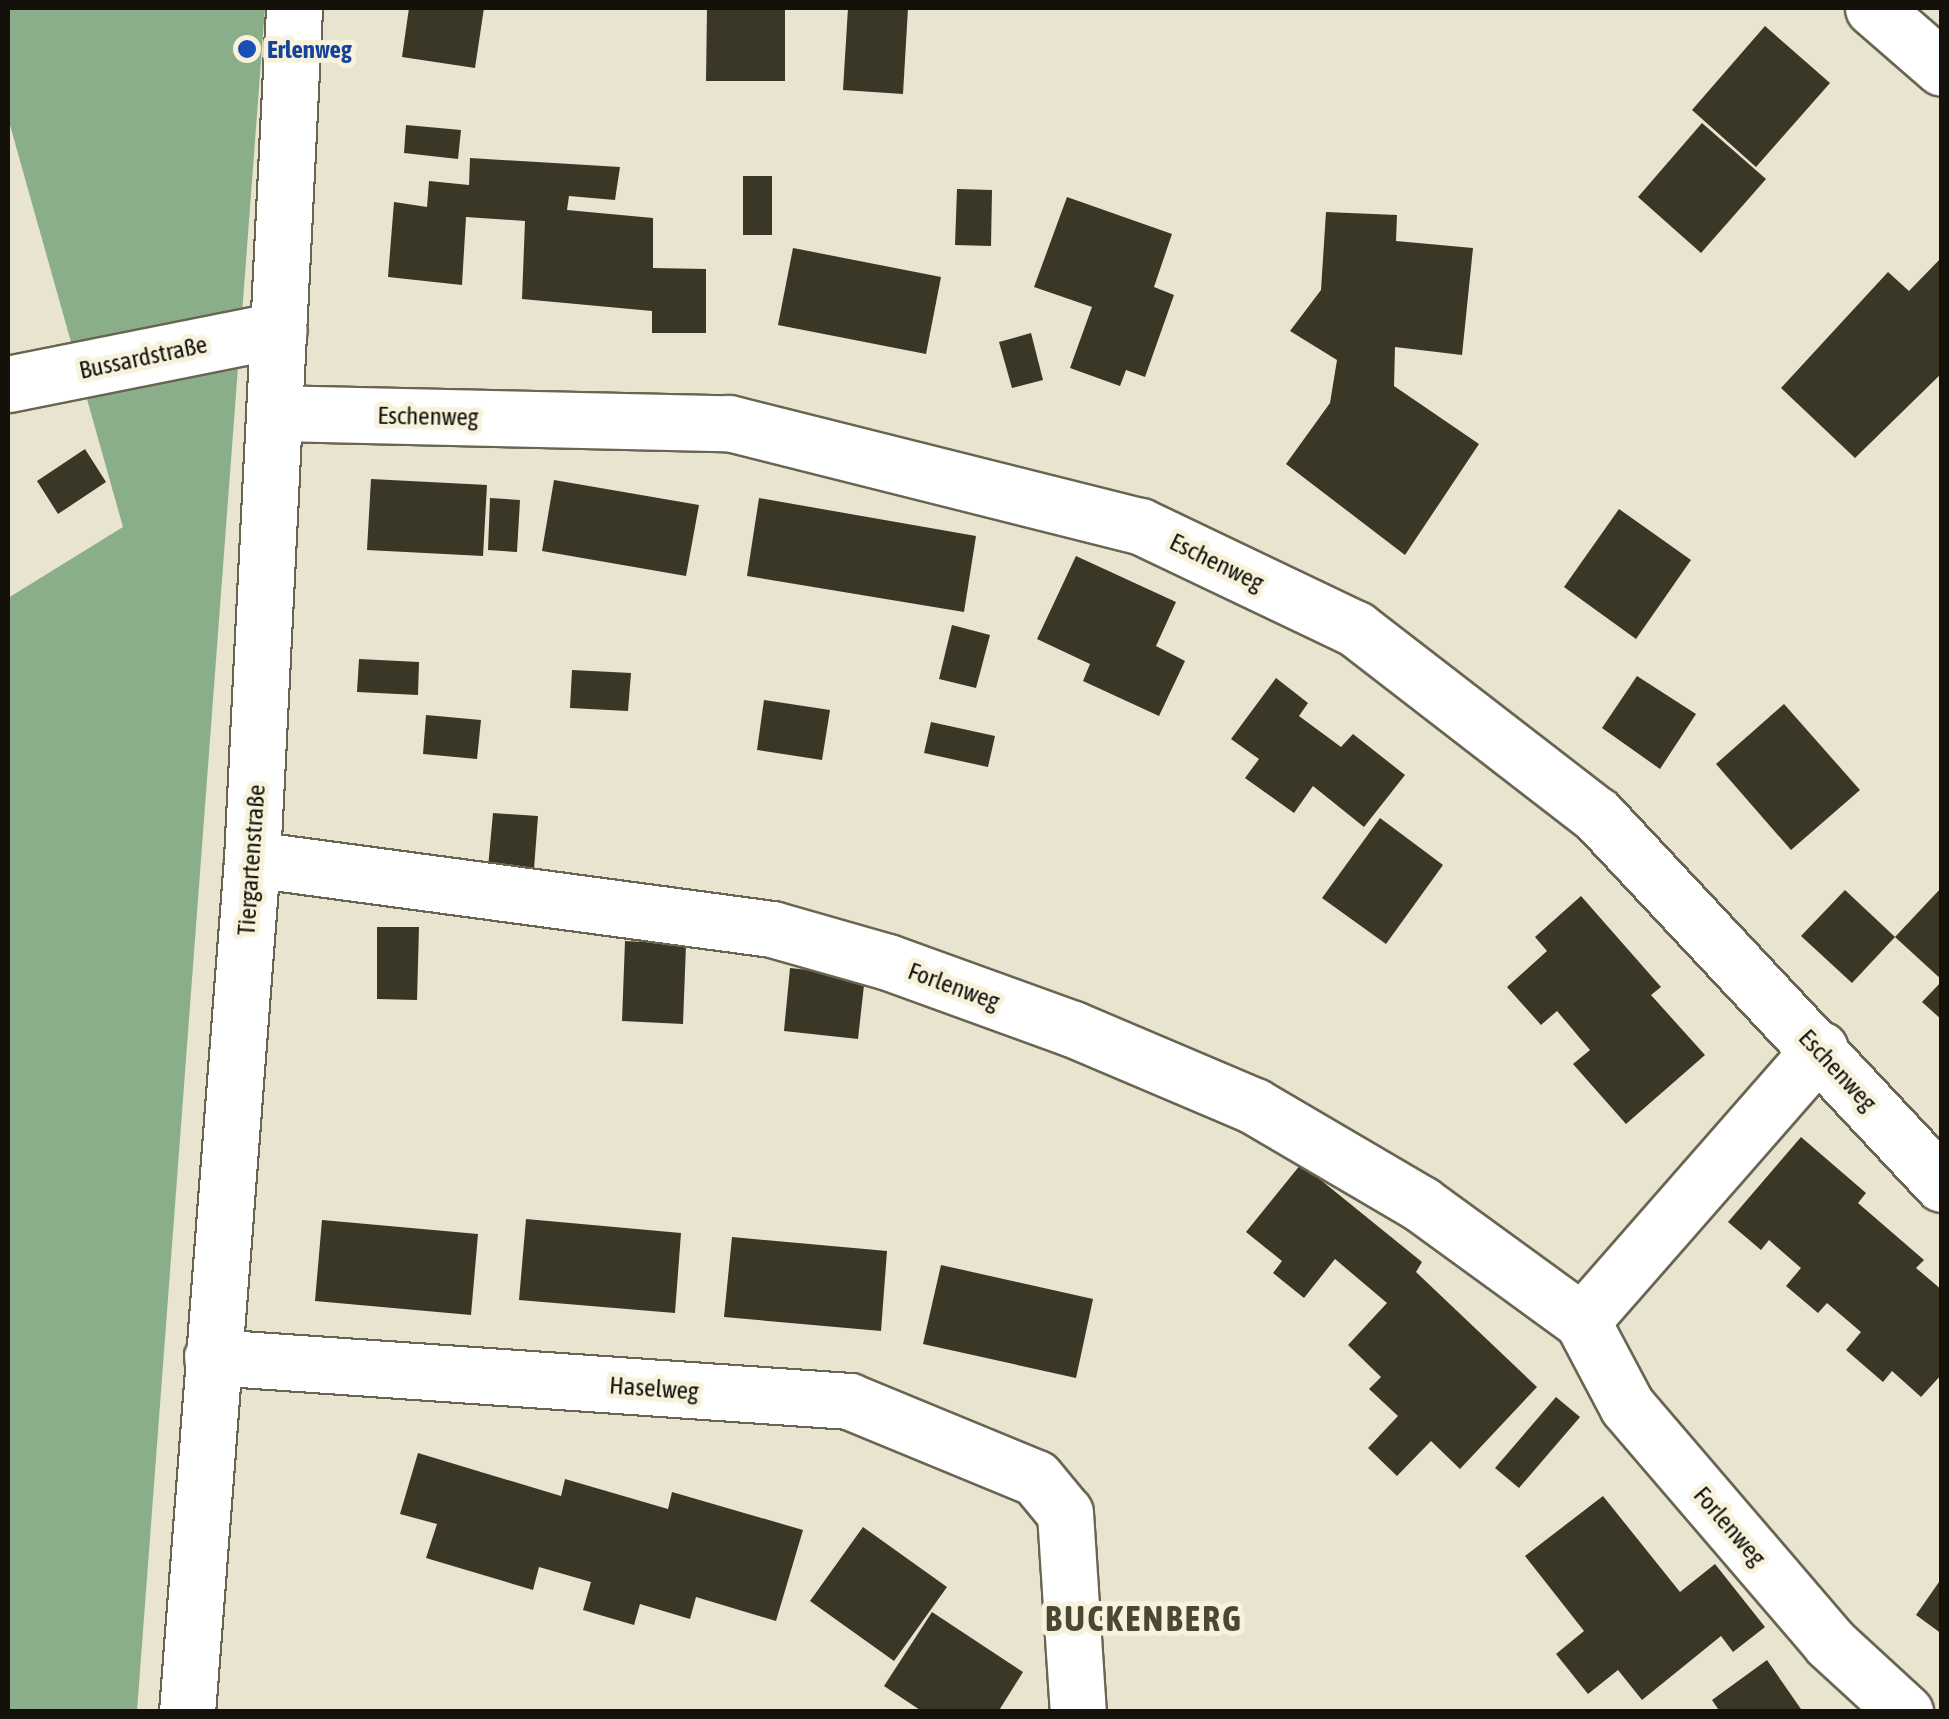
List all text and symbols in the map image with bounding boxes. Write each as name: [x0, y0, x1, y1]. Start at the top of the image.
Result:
place label: Erlenweg: [267, 34, 352, 64]
marker: Erlenweg: [236, 38, 258, 60]
street label: Bussardstraße: [76, 329, 210, 385]
street label: Eschenweg: [377, 400, 479, 432]
street label: Eschenweg: [1165, 526, 1269, 598]
street label: Tiergartenstraße: [231, 784, 271, 936]
street label: Forlenweg: [904, 956, 1004, 1016]
street label: Eschenweg: [1793, 1023, 1883, 1117]
street label: Haselweg: [608, 1370, 700, 1406]
street label: Forlenweg: [1687, 1480, 1773, 1572]
district label: BUCKENBERG: [1045, 1597, 1243, 1639]

